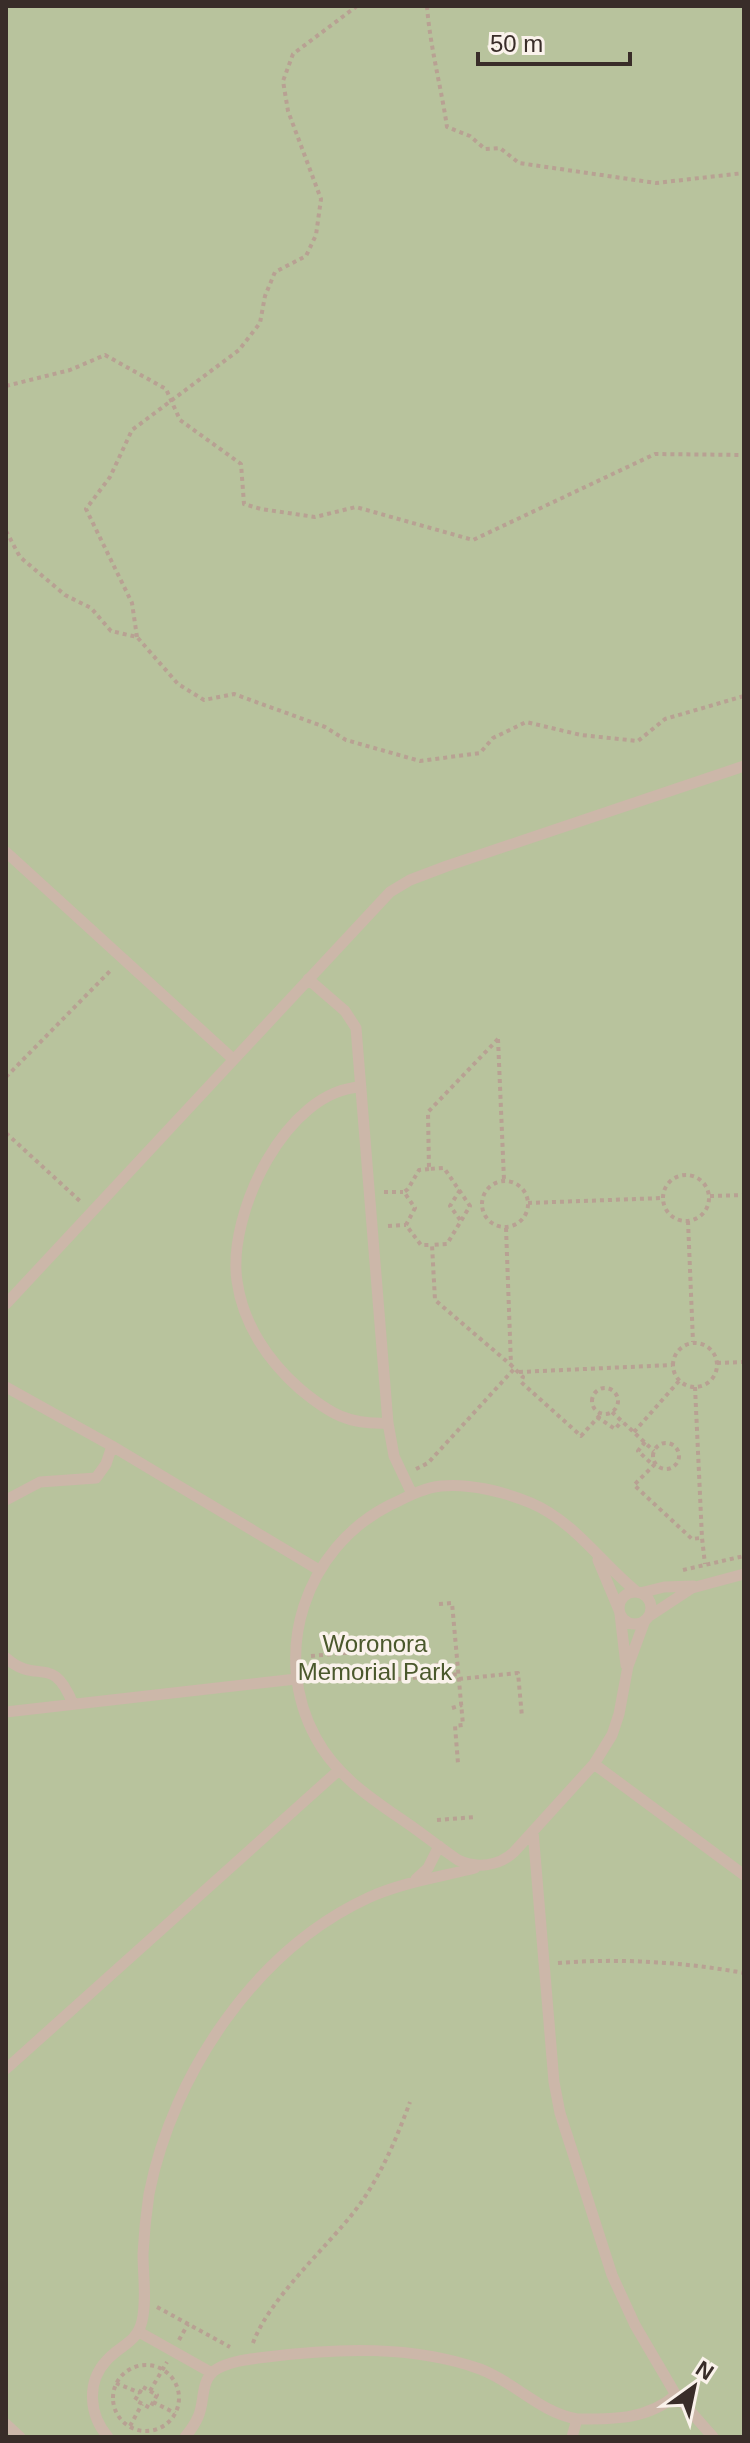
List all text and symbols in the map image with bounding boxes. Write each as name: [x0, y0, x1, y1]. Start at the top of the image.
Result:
scale bar: [478, 16, 630, 66]
text: 50 m: [490, 30, 543, 57]
park label: Woronora Memorial Park: [298, 1630, 453, 1685]
north arrow: [654, 2347, 734, 2427]
text: N: [691, 2356, 718, 2385]

